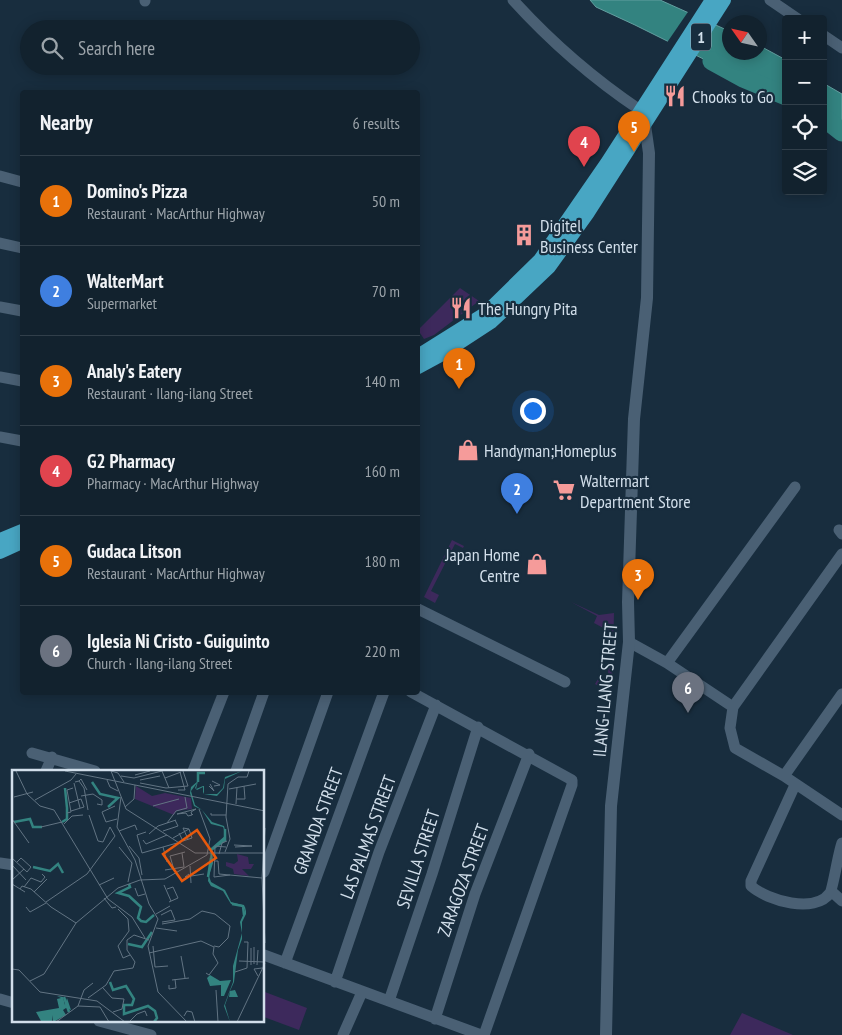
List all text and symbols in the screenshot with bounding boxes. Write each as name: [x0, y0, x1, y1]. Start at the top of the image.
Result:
north arrow: [722, 15, 767, 60]
map controls: [782, 15, 827, 195]
button: +: [782, 15, 827, 60]
search box: [20, 20, 420, 75]
road number: 1: [691, 24, 711, 51]
icon: search: [38, 34, 66, 62]
text: Search here: [78, 36, 155, 60]
button: −: [782, 60, 827, 105]
restaurant icon: Chooks to Go: [662, 83, 688, 109]
place label: Chooks to Go: [692, 85, 774, 108]
button: locate: [782, 105, 827, 150]
text: Nearby: [40, 109, 93, 136]
pin: 5: [618, 111, 650, 152]
text: 6 results: [353, 113, 400, 133]
pin: 4: [568, 126, 600, 167]
button: layers: [782, 150, 827, 195]
text: Domino's Pizza: [87, 179, 187, 203]
text: 1: [52, 191, 60, 211]
text: 50 m: [372, 191, 400, 211]
text: Restaurant · MacArthur Highway: [87, 203, 265, 223]
place label: Digitel Business Center: [540, 214, 638, 258]
building icon: Digitel Business Center: [511, 222, 537, 248]
text: WalterMart: [87, 269, 164, 293]
text: 2: [52, 281, 60, 301]
text: 70 m: [372, 281, 400, 301]
text: Supermarket: [87, 293, 157, 313]
restaurant icon: The Hungry Pita: [448, 295, 474, 321]
place label: The Hungry Pita: [478, 297, 578, 320]
pin: 1: [443, 348, 475, 389]
text: Analy's Eatery: [87, 359, 181, 383]
text: 3: [52, 371, 60, 391]
text: 140 m: [365, 371, 400, 391]
text: Restaurant · Ilang-ilang Street: [87, 383, 253, 403]
your location: [520, 398, 546, 424]
shop icon: Handyman;Homeplus: [455, 437, 481, 463]
place label: Handyman;Homeplus: [484, 439, 617, 462]
text: G2 Pharmacy: [87, 449, 175, 473]
text: 4: [52, 461, 60, 481]
text: 160 m: [365, 461, 400, 481]
place label: Waltermart Department Store: [580, 469, 691, 513]
text: Pharmacy · MacArthur Highway: [87, 473, 259, 493]
pin: 2: [501, 473, 533, 514]
supermarket icon: Waltermart Department Store: [551, 477, 577, 503]
text: Gudaca Litson: [87, 539, 181, 563]
place label: Japan Home Centre: [444, 543, 520, 587]
text: 5: [52, 551, 60, 571]
text: 180 m: [365, 551, 400, 571]
shop icon: Japan Home Centre: [524, 551, 550, 577]
pin: 3: [622, 559, 654, 600]
text: Restaurant · MacArthur Highway: [87, 563, 265, 583]
street label: ILANG-ILANG STREET: [588, 622, 622, 758]
text: Iglesia Ni Cristo - Guiguinto: [87, 629, 270, 653]
text: 6: [52, 641, 60, 661]
text: 220 m: [365, 641, 400, 661]
text: Church · Ilang-ilang Street: [87, 653, 232, 673]
pin: 6: [672, 672, 704, 713]
street label: GRANADA STREET: [288, 764, 348, 878]
inset map: [12, 770, 265, 1022]
street label: LAS PALMAS STREET: [335, 772, 401, 902]
street label: SEVILLA STREET: [391, 807, 445, 911]
street label: ZARAGOZA STREET: [432, 821, 494, 939]

